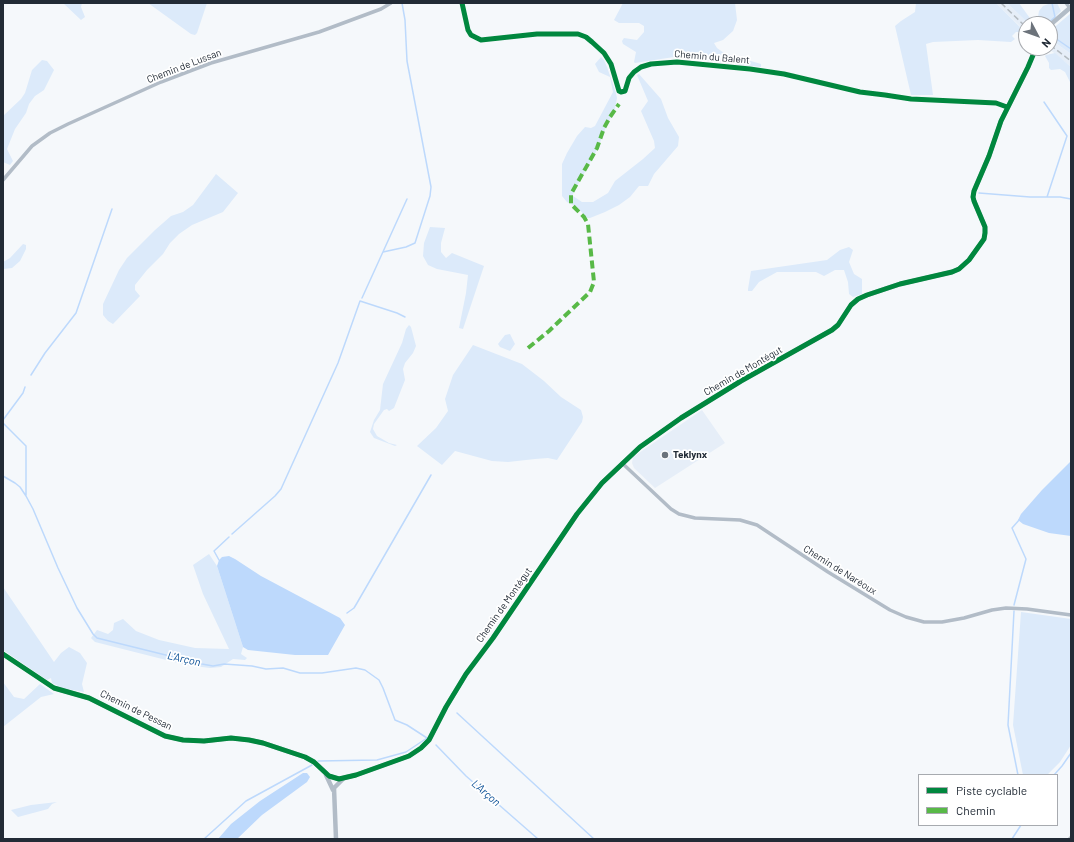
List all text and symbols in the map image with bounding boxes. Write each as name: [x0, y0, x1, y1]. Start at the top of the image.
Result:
north arrow: [1018, 16, 1058, 56]
text: N: [1039, 37, 1054, 51]
street label: Chemin de Lussan: [145, 46, 223, 86]
street label: Chemin du Balent: [674, 48, 750, 66]
street label: Chemin de Montégut: [702, 344, 784, 398]
place label: Teklynx: [673, 449, 707, 461]
marker: Teklynx: [660, 450, 670, 460]
street label: Chemin de Naréoux: [801, 543, 879, 597]
street label: Chemin de Montégut: [474, 565, 534, 645]
water label: L'Arçon: [166, 649, 202, 669]
street label: Chemin de Pessan: [98, 687, 174, 733]
legend: [918, 774, 1058, 826]
water label: L'Arçon: [469, 777, 503, 809]
text: Piste cyclable: [956, 783, 1027, 797]
text: Chemin: [956, 803, 996, 817]

